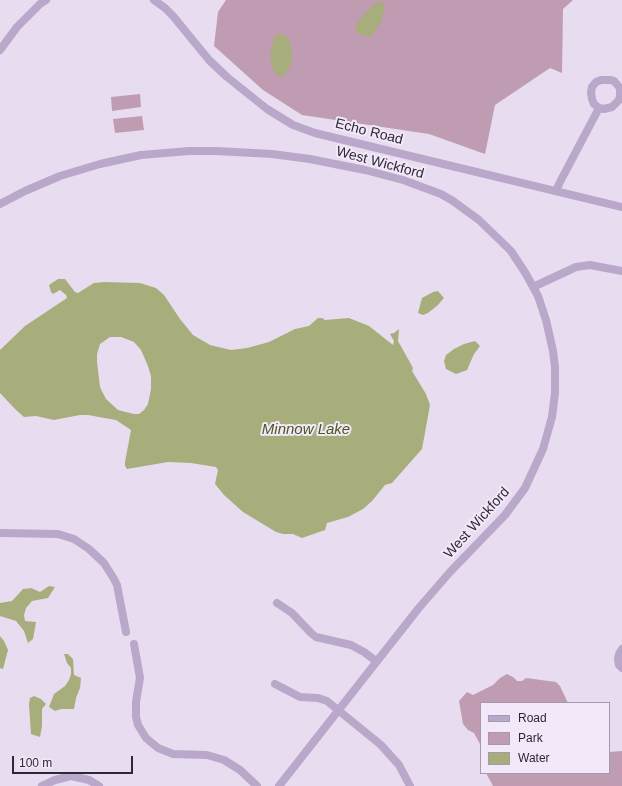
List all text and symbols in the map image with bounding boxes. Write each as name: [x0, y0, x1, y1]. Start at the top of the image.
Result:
street label: Echo Road: [333, 115, 405, 149]
street label: West Wickford: [334, 143, 426, 183]
water label: Minnow Lake: [262, 421, 350, 439]
street label: West Wickford: [441, 484, 513, 562]
legend: [480, 702, 610, 774]
text: Road: [518, 711, 547, 725]
text: Park: [518, 731, 543, 745]
scale bar: [14, 748, 135, 774]
text: Water: [518, 751, 550, 765]
text: 100 m: [19, 756, 52, 770]

